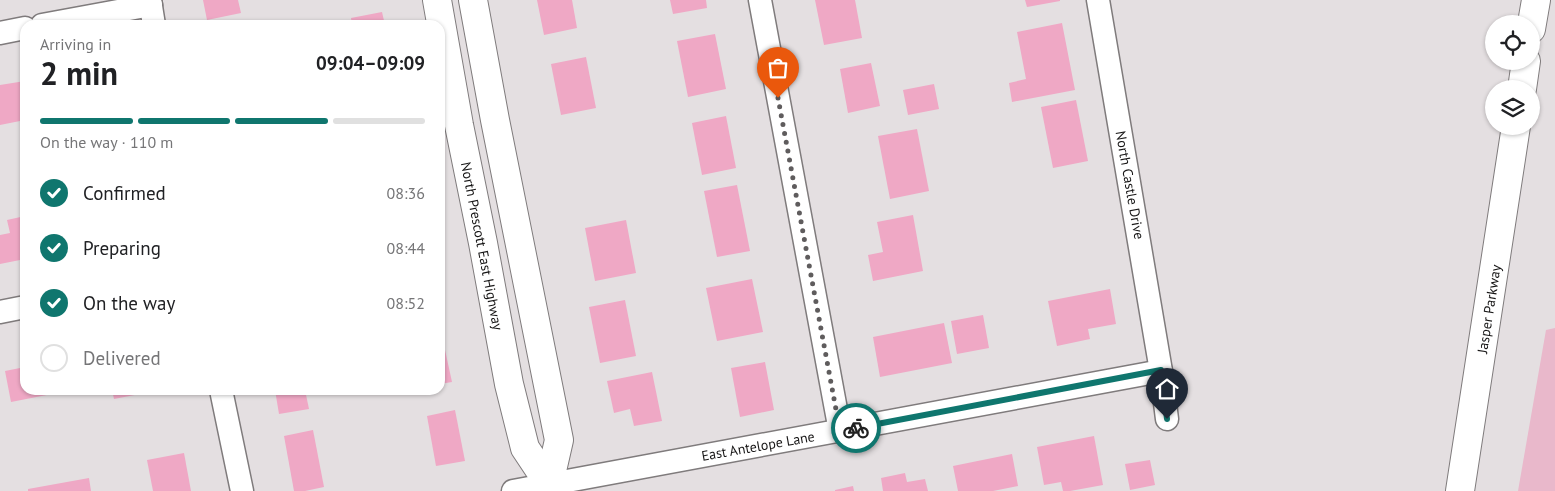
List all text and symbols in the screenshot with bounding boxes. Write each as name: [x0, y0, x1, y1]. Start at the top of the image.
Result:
map controls: [1485, 15, 1540, 135]
button: locate: [1485, 15, 1540, 70]
text: Arriving in: [40, 34, 111, 54]
pin: [757, 47, 799, 98]
text: 09:04–09:09: [316, 51, 425, 75]
text: 2 min: [40, 52, 118, 94]
icon: bag: [764, 54, 792, 82]
button: layers: [1485, 80, 1540, 135]
street label: North Castle Drive: [1112, 129, 1148, 241]
text: On the way · 110 m: [40, 132, 173, 152]
street label: North Prescott East Highway: [457, 160, 507, 332]
icon: check: [40, 179, 68, 207]
text: Confirmed: [83, 181, 166, 205]
text: 08:36: [387, 183, 425, 203]
icon: check: [40, 234, 68, 262]
text: Preparing: [83, 236, 161, 260]
text: 08:44: [387, 238, 425, 258]
street label: Jasper Parkway: [1473, 263, 1505, 356]
icon: check: [40, 289, 68, 317]
text: On the way: [83, 291, 175, 315]
text: 08:52: [387, 293, 425, 313]
text: Delivered: [83, 346, 161, 370]
pin: [1146, 368, 1188, 419]
icon: home: [1153, 375, 1181, 403]
courier: [831, 403, 881, 453]
icon: bike: [842, 414, 870, 442]
street label: East Antelope Lane: [700, 427, 816, 465]

